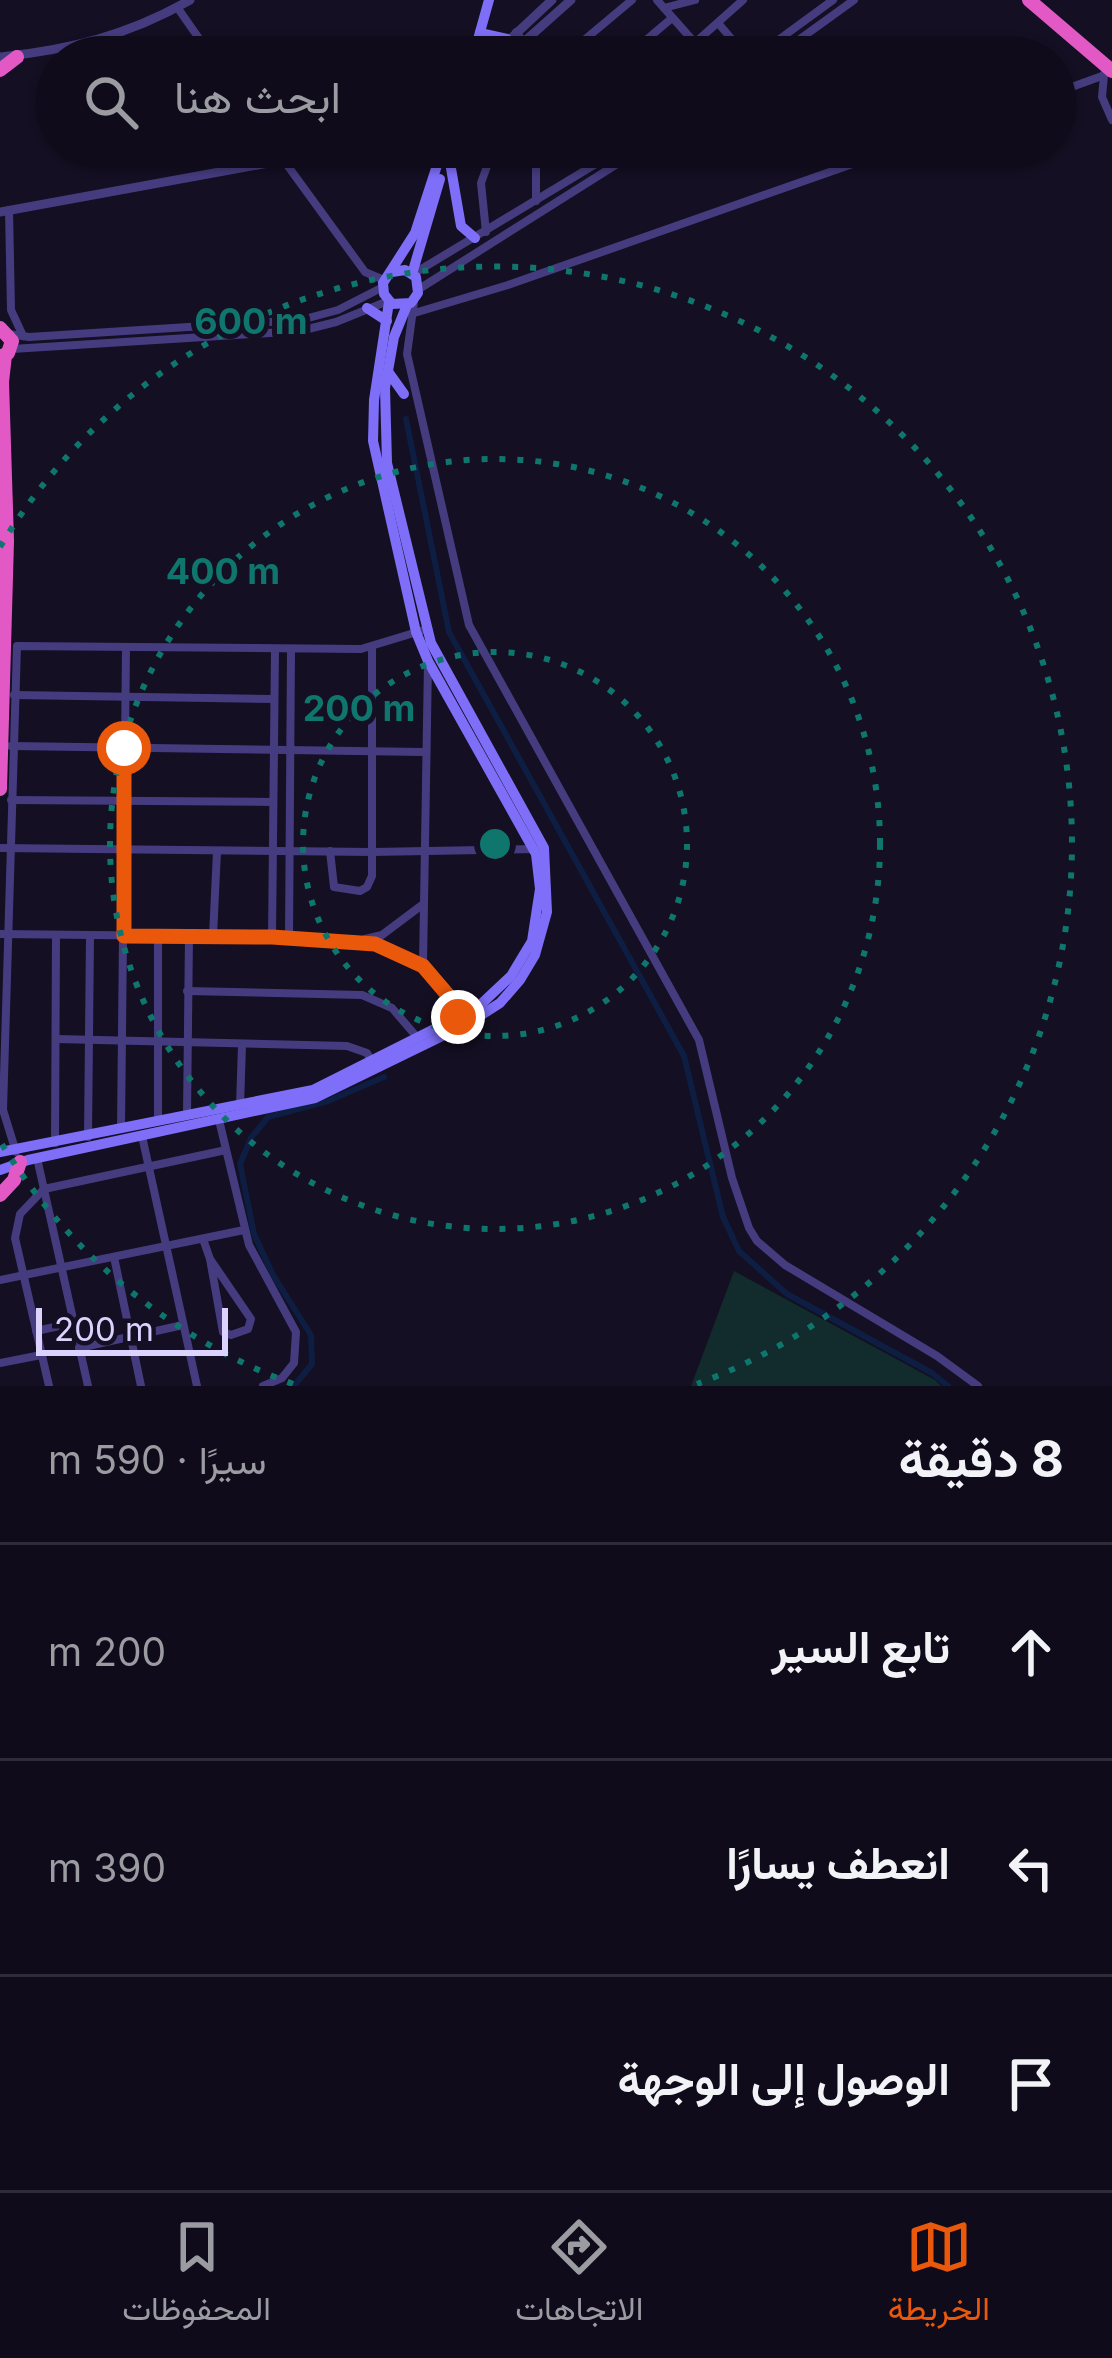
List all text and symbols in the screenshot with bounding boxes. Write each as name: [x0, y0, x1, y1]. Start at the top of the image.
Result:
search box: [36, 36, 1076, 168]
icon: search: [78, 69, 144, 135]
text: ابحث هنا: [174, 69, 341, 124]
text: 600 m: [194, 299, 308, 343]
text: 400 m: [166, 549, 280, 593]
text: 200 m: [303, 686, 415, 730]
route start: [97, 721, 151, 775]
centre of rings: [474, 823, 516, 865]
route end: [431, 990, 485, 1044]
scale bar: [36, 1302, 228, 1355]
text: 200 m: [54, 1309, 154, 1349]
text: 8 دقيقة: [898, 1428, 1064, 1489]
text: سيرًا · 590 m: [48, 1436, 267, 1483]
text: تابع السير: [772, 1619, 950, 1674]
icon: ahead: [998, 1619, 1064, 1685]
text: 200 m: [48, 1628, 166, 1675]
text: انعطف يسارًا: [726, 1835, 950, 1890]
icon: left: [998, 1835, 1064, 1901]
text: 390 m: [48, 1844, 166, 1891]
text: الوصول إلى الوجهة: [618, 2051, 950, 2106]
icon: arrive: [998, 2051, 1064, 2117]
tab: المحفوظات: [122, 2214, 271, 2338]
tab: الاتجاهات: [515, 2214, 643, 2338]
tab: الخريطة: [888, 2214, 990, 2338]

